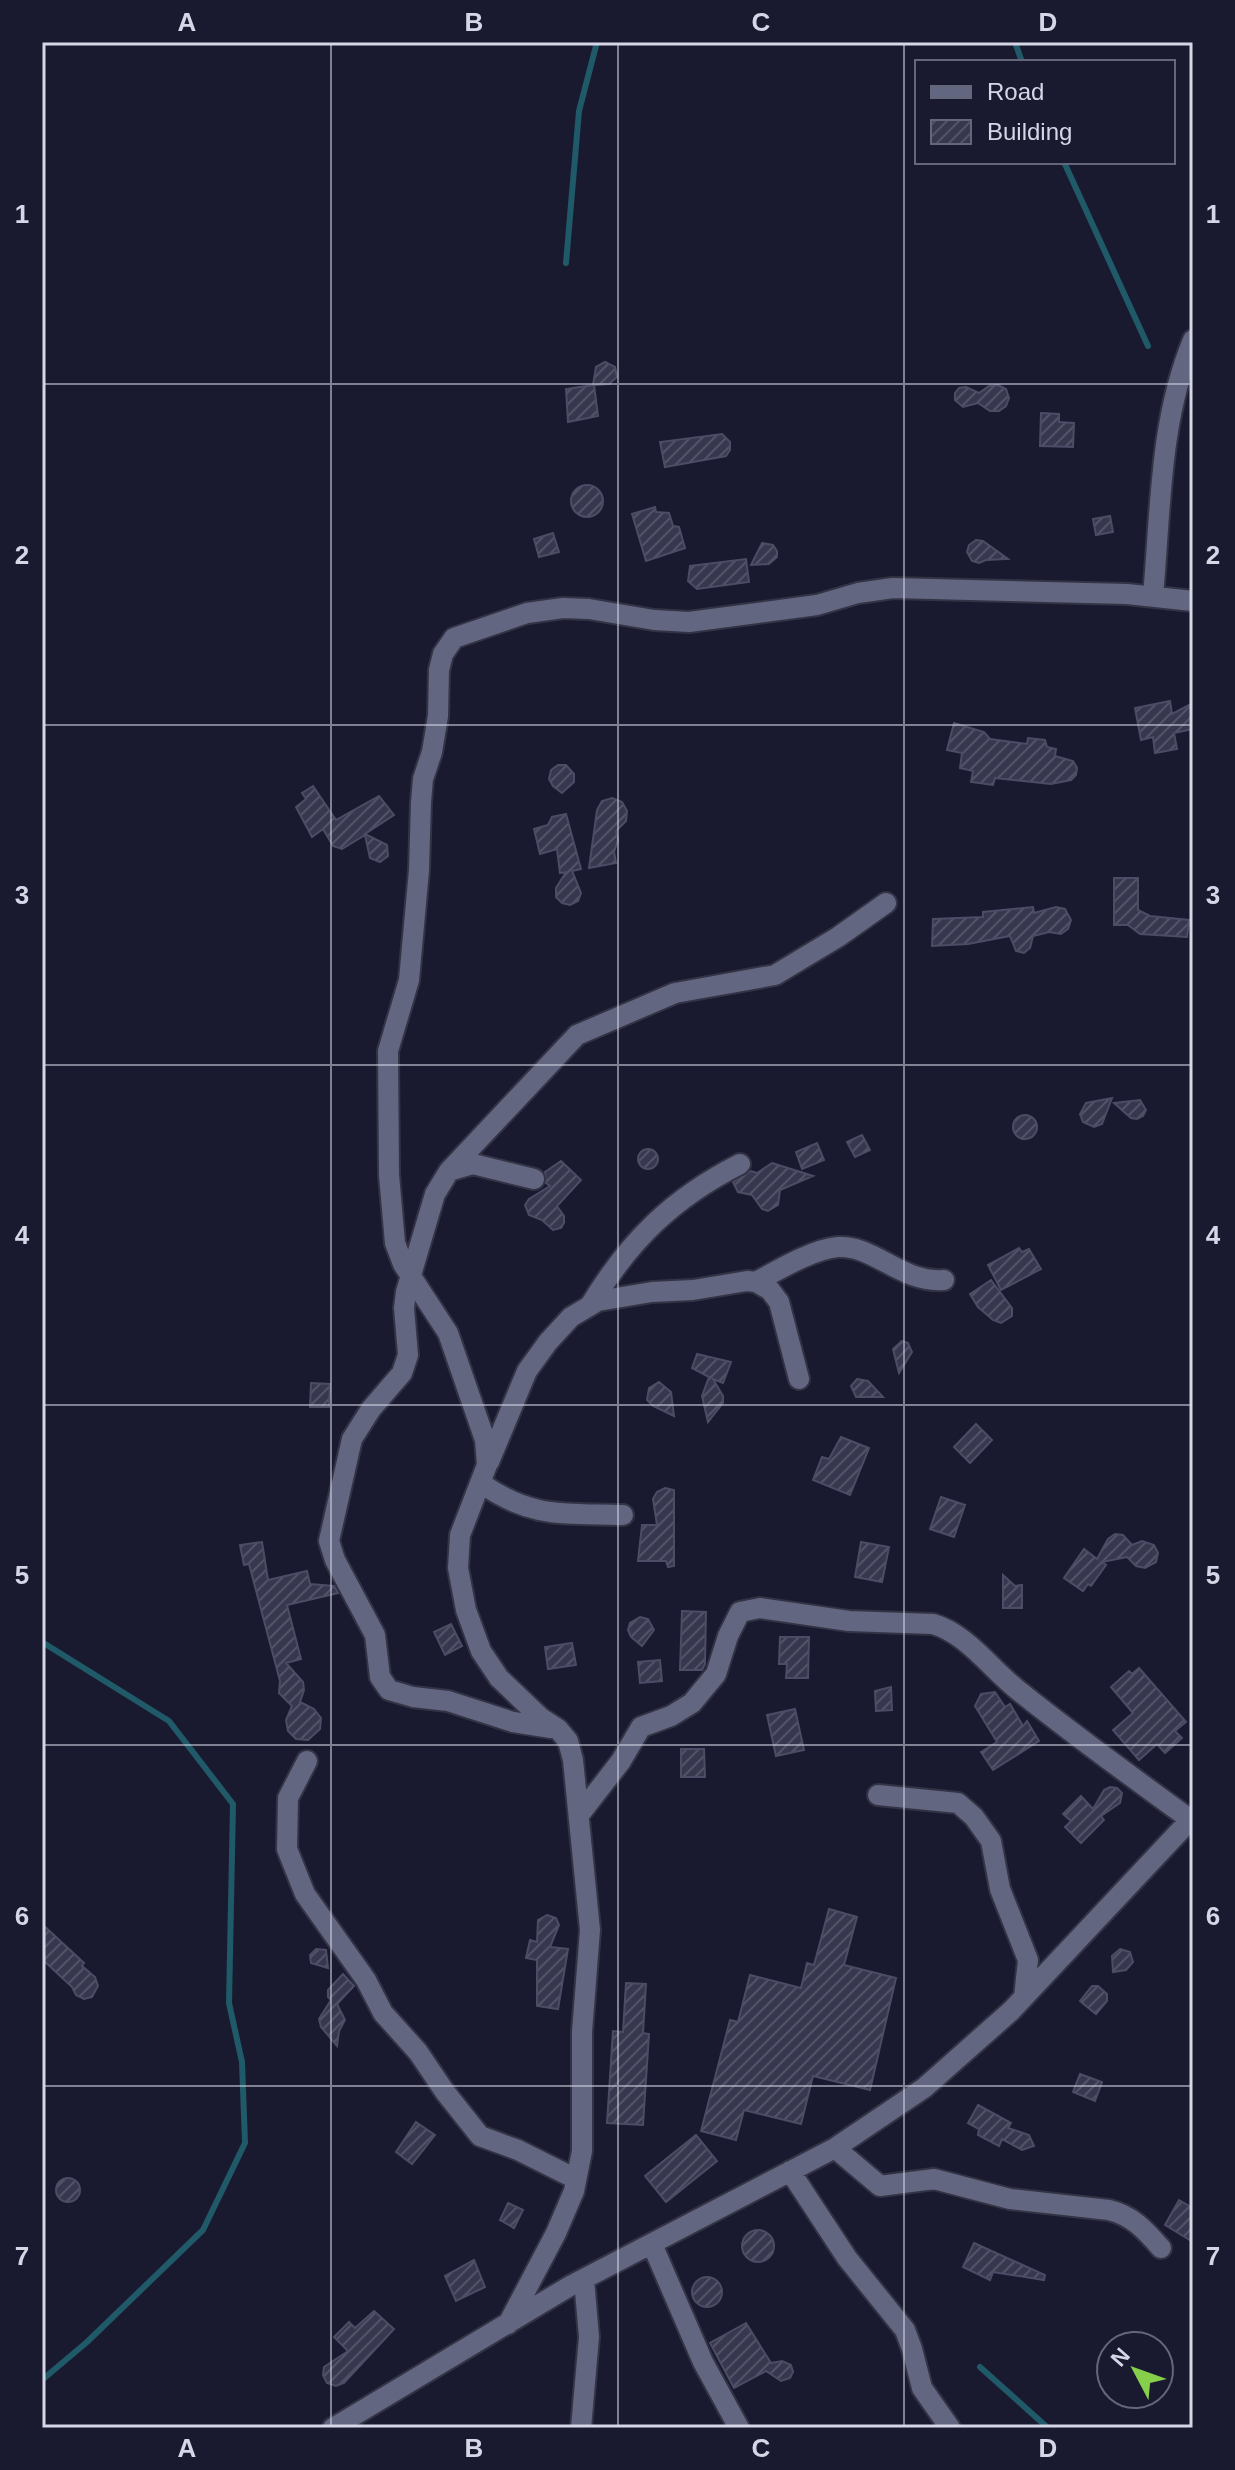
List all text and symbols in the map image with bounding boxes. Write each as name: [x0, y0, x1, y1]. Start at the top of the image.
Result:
text: A: [178, 7, 197, 37]
text: B: [465, 7, 483, 37]
text: C: [752, 7, 771, 37]
text: D: [1039, 7, 1057, 37]
legend: [915, 60, 1175, 164]
text: Road: [987, 78, 1044, 105]
text: Building: [987, 118, 1072, 145]
text: 1: [15, 199, 29, 229]
text: 1: [1206, 199, 1220, 229]
text: 2: [15, 540, 29, 570]
text: 2: [1206, 540, 1220, 570]
text: 3: [15, 880, 29, 910]
text: 3: [1206, 880, 1220, 910]
text: 4: [15, 1220, 30, 1250]
text: 4: [1206, 1220, 1221, 1250]
text: 5: [15, 1560, 29, 1590]
text: 5: [1206, 1560, 1220, 1590]
text: 6: [15, 1901, 29, 1931]
text: 6: [1206, 1901, 1220, 1931]
text: 7: [15, 2241, 29, 2271]
text: 7: [1206, 2241, 1220, 2271]
north arrow: [1095, 2330, 1175, 2410]
text: N: [1106, 2343, 1135, 2371]
text: A: [178, 2433, 197, 2463]
text: B: [465, 2433, 483, 2463]
text: C: [752, 2433, 771, 2463]
text: D: [1039, 2433, 1057, 2463]

